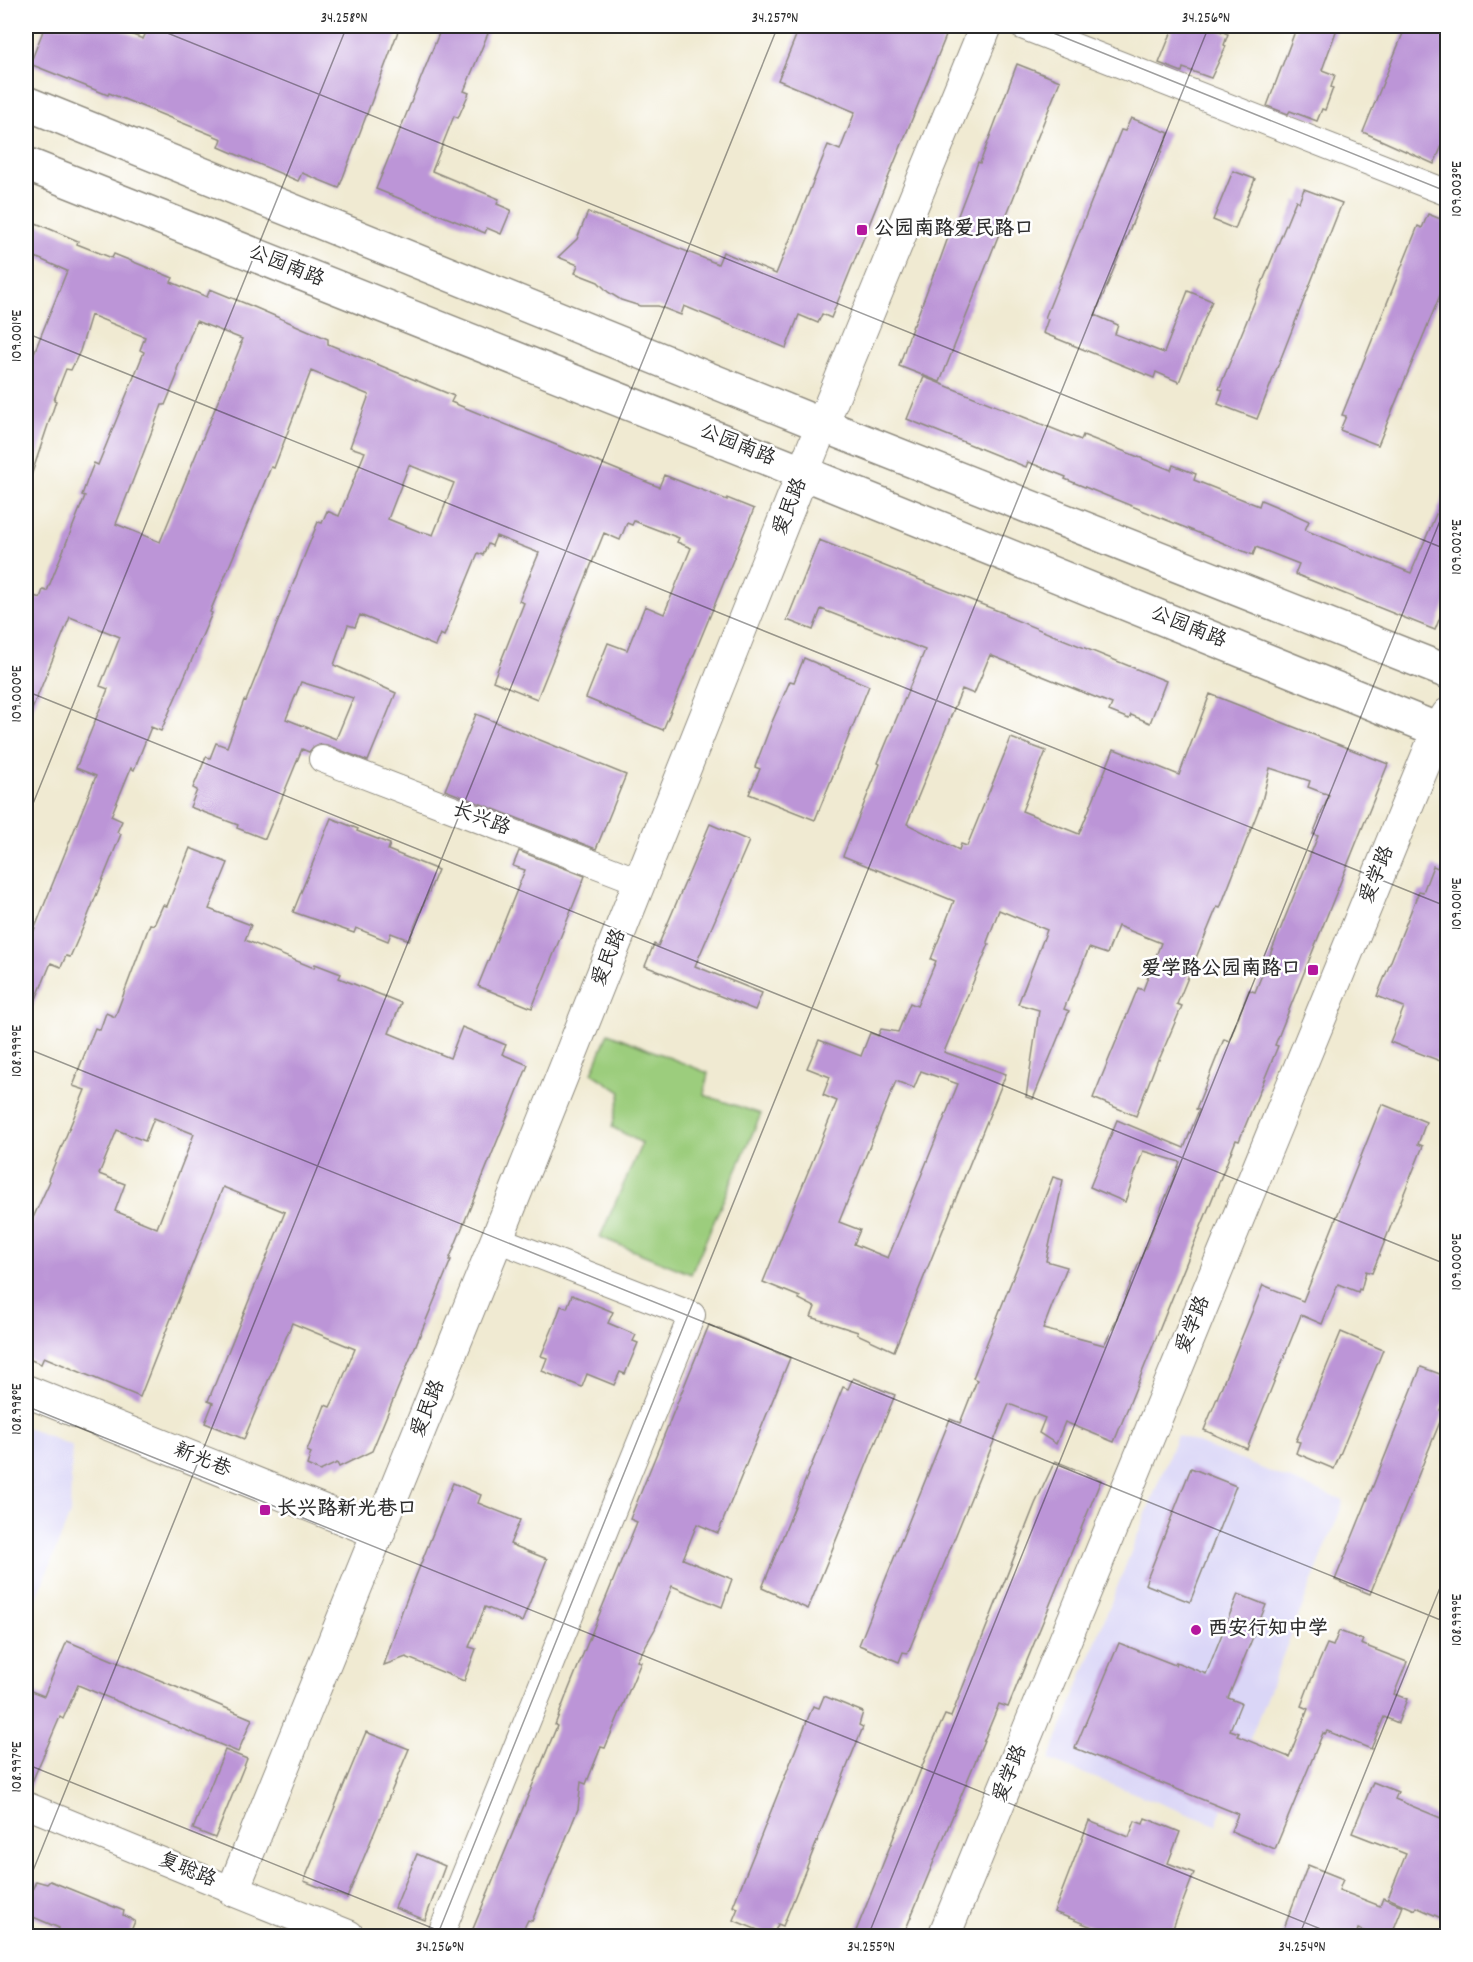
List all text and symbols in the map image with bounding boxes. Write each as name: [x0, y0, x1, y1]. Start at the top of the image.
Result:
text: 34.258°N: [320, 8, 368, 30]
text: 34.257°N: [752, 8, 798, 30]
text: 34.256°N: [1182, 8, 1230, 30]
text: 109.003°E: [1447, 161, 1469, 217]
place label: 公园南路爱民路口: [874, 216, 1034, 244]
marker: 公园南路爱民路口: [855, 223, 869, 237]
street label: 公园南路: [244, 239, 329, 295]
text: 109.001°E: [7, 310, 29, 362]
street label: 公园南路: [695, 418, 780, 474]
street label: 爱民路: [767, 473, 816, 540]
text: 109.002°E: [1447, 519, 1469, 575]
street label: 公园南路: [1146, 600, 1231, 656]
text: 109.000°E: [7, 665, 29, 722]
street label: 长兴路: [448, 796, 515, 844]
street label: 爱学路: [1354, 841, 1403, 908]
text: 109.001°E: [1447, 878, 1469, 930]
street label: 爱民路: [586, 924, 635, 991]
place label: 爱学路公园南路口: [1141, 956, 1301, 984]
marker: 爱学路公园南路口: [1306, 963, 1320, 977]
text: 108.999°E: [7, 1025, 29, 1077]
text: 109.000°E: [1447, 1233, 1469, 1290]
street label: 爱学路: [1170, 1291, 1219, 1358]
street label: 爱民路: [405, 1375, 454, 1442]
text: 108.998°E: [7, 1383, 29, 1435]
street label: 新光巷: [169, 1437, 236, 1486]
place label: 长兴路新光巷口: [277, 1496, 417, 1524]
marker: 长兴路新光巷口: [258, 1503, 272, 1517]
text: 108.999°E: [1447, 1594, 1469, 1646]
place label: 西安行知中学: [1208, 1616, 1328, 1644]
marker: 西安行知中学: [1189, 1623, 1203, 1637]
street label: 爱学路: [987, 1740, 1036, 1807]
text: 108.997°E: [7, 1741, 29, 1793]
street label: 复聪路: [154, 1847, 221, 1896]
text: 34.256°N: [416, 1937, 464, 1959]
text: 34.255°N: [847, 1937, 895, 1959]
text: 34.254°N: [1278, 1937, 1326, 1959]

